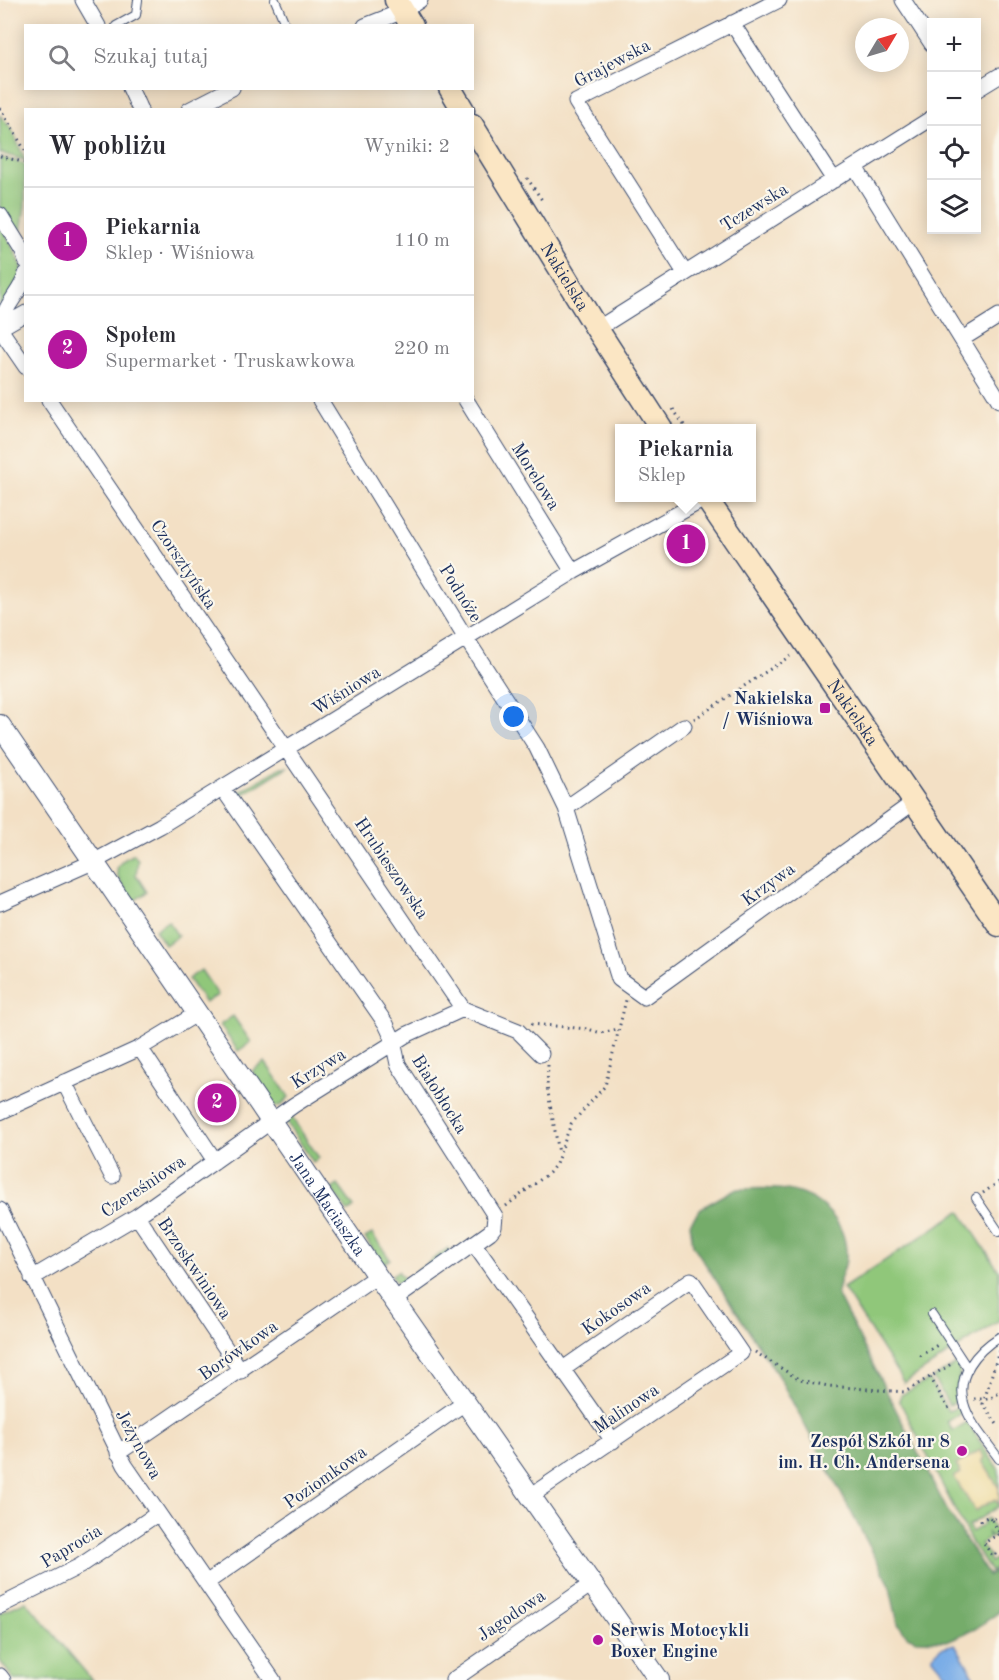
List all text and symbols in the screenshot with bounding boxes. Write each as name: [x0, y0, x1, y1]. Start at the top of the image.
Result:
north arrow: [855, 18, 909, 72]
map controls: [927, 18, 981, 234]
button: +: [927, 18, 981, 72]
search box: [24, 24, 474, 90]
street label: Grajewska: [571, 36, 654, 91]
icon: search: [45, 41, 78, 74]
text: Szukaj tutaj: [93, 46, 209, 68]
button: −: [927, 72, 981, 126]
button: locate: [927, 126, 981, 180]
text: W pobliżu: [48, 134, 166, 160]
text: Wyniki: 2: [363, 137, 450, 157]
street label: Tczewska: [718, 180, 791, 236]
button: layers: [927, 180, 981, 234]
text: Piekarnia: [105, 217, 200, 239]
text: 1: [62, 231, 73, 251]
text: 110 m: [394, 231, 450, 251]
street label: Nakielska: [537, 240, 592, 315]
text: Sklep · Wiśniowa: [105, 244, 255, 264]
text: Społem: [105, 325, 176, 347]
text: 2: [62, 339, 73, 359]
text: 220 m: [394, 339, 450, 359]
text: Supermarket · Truskawkowa: [105, 352, 355, 372]
popup: [615, 424, 756, 502]
text: Piekarnia: [638, 439, 733, 461]
street label: Morelowa: [508, 440, 563, 513]
text: Sklep: [638, 466, 686, 486]
street label: Czorsztyńska: [147, 517, 220, 613]
pin: 1: [666, 522, 706, 566]
street label: Podnóże: [435, 561, 485, 626]
street label: Wiśniowa: [309, 663, 384, 719]
street label: Nakielska: [823, 676, 881, 750]
place label: Nakielska / Wiśniowa: [722, 690, 813, 729]
marker: Nakielska / Wiśniowa: [818, 701, 832, 715]
your location: [499, 702, 528, 731]
street label: Hrubieszowska: [351, 815, 432, 923]
street label: Krzywa: [739, 860, 799, 910]
street label: Krzywa: [288, 1045, 349, 1093]
street label: Białobłocka: [408, 1052, 470, 1137]
pin: 2: [198, 1080, 236, 1126]
street label: Jana Maciaszka: [285, 1149, 369, 1260]
street label: Czereśniowa: [98, 1152, 189, 1221]
street label: Brzoskwiniowa: [154, 1215, 235, 1323]
street label: Kokosowa: [579, 1279, 654, 1339]
street label: Borówkowa: [196, 1317, 281, 1384]
street label: Malinowa: [591, 1381, 662, 1437]
street label: Jeżynowa: [112, 1407, 164, 1482]
place label: Zespół Szkół nr 8 im. H. Ch. Andersena: [778, 1433, 950, 1472]
street label: Poziomkowa: [281, 1443, 370, 1513]
marker: Zespół Szkół nr 8 im. H. Ch. Andersena: [955, 1444, 969, 1458]
street label: Paprocia: [38, 1522, 105, 1572]
street label: Jagodowa: [474, 1587, 549, 1645]
place label: Serwis Motocykli Boxer Engine: [610, 1622, 749, 1661]
marker: Serwis Motocykli Boxer Engine: [591, 1633, 605, 1647]

